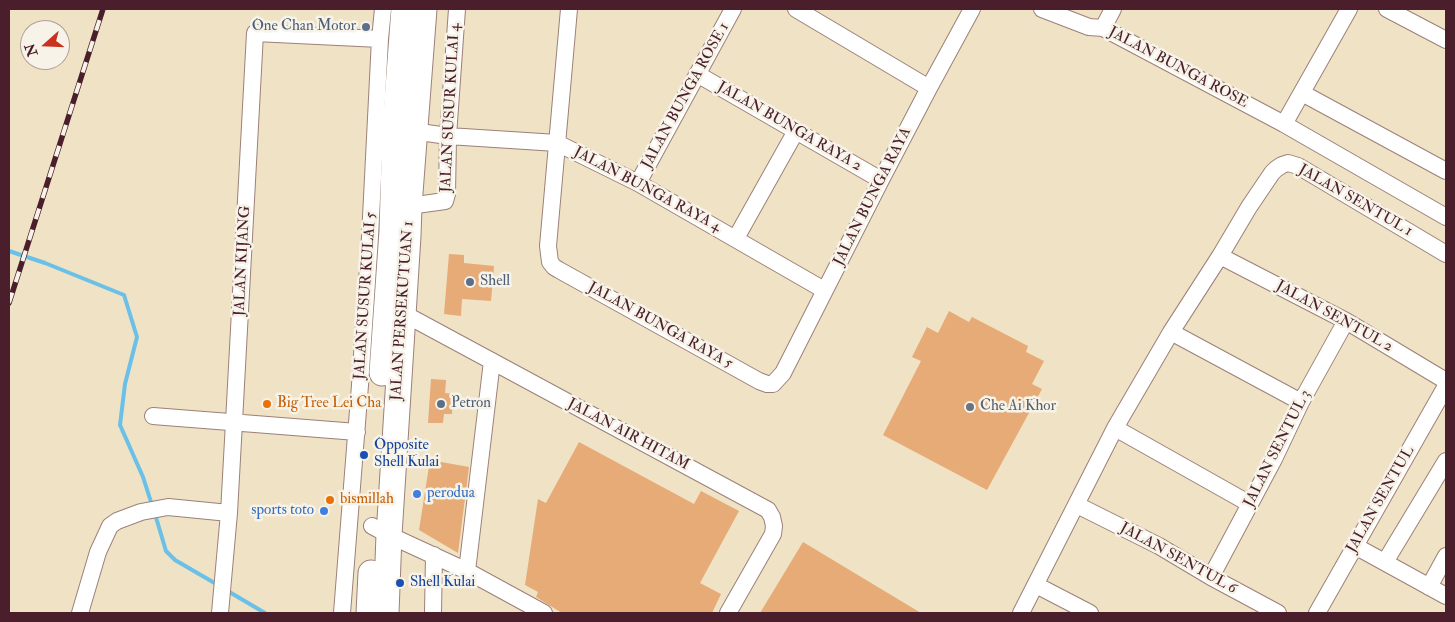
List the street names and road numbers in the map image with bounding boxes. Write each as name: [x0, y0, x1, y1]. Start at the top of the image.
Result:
street label: JALAN BUNGA ROSE 1: [638, 20, 734, 172]
street label: JALAN SUSUR KULAI 4: [438, 23, 464, 193]
street label: JALAN BUNGA ROSE: [1105, 24, 1251, 112]
street label: JALAN BUNGA RAYA 2: [714, 78, 864, 176]
street label: JALAN BUNGA RAYA: [830, 125, 916, 269]
street label: JALAN BUNGA RAYA 4: [570, 144, 724, 236]
street label: JALAN SENTUL 1: [1295, 161, 1415, 241]
street label: JALAN KIJANG: [231, 205, 255, 317]
street label: JALAN SUSUR KULAI 5: [351, 212, 381, 380]
street label: JALAN PERSEKUTUAN 1: [388, 221, 418, 401]
street label: JALAN SENTUL 2: [1272, 277, 1396, 357]
street label: JALAN BUNGA RAYA 5: [585, 279, 735, 373]
street label: JALAN SENTUL 3: [1241, 387, 1315, 511]
street label: JALAN AIR HITAM: [564, 395, 692, 475]
street label: JALAN SENTUL: [1343, 443, 1419, 557]
street label: JALAN SENTUL 6: [1116, 519, 1240, 599]

